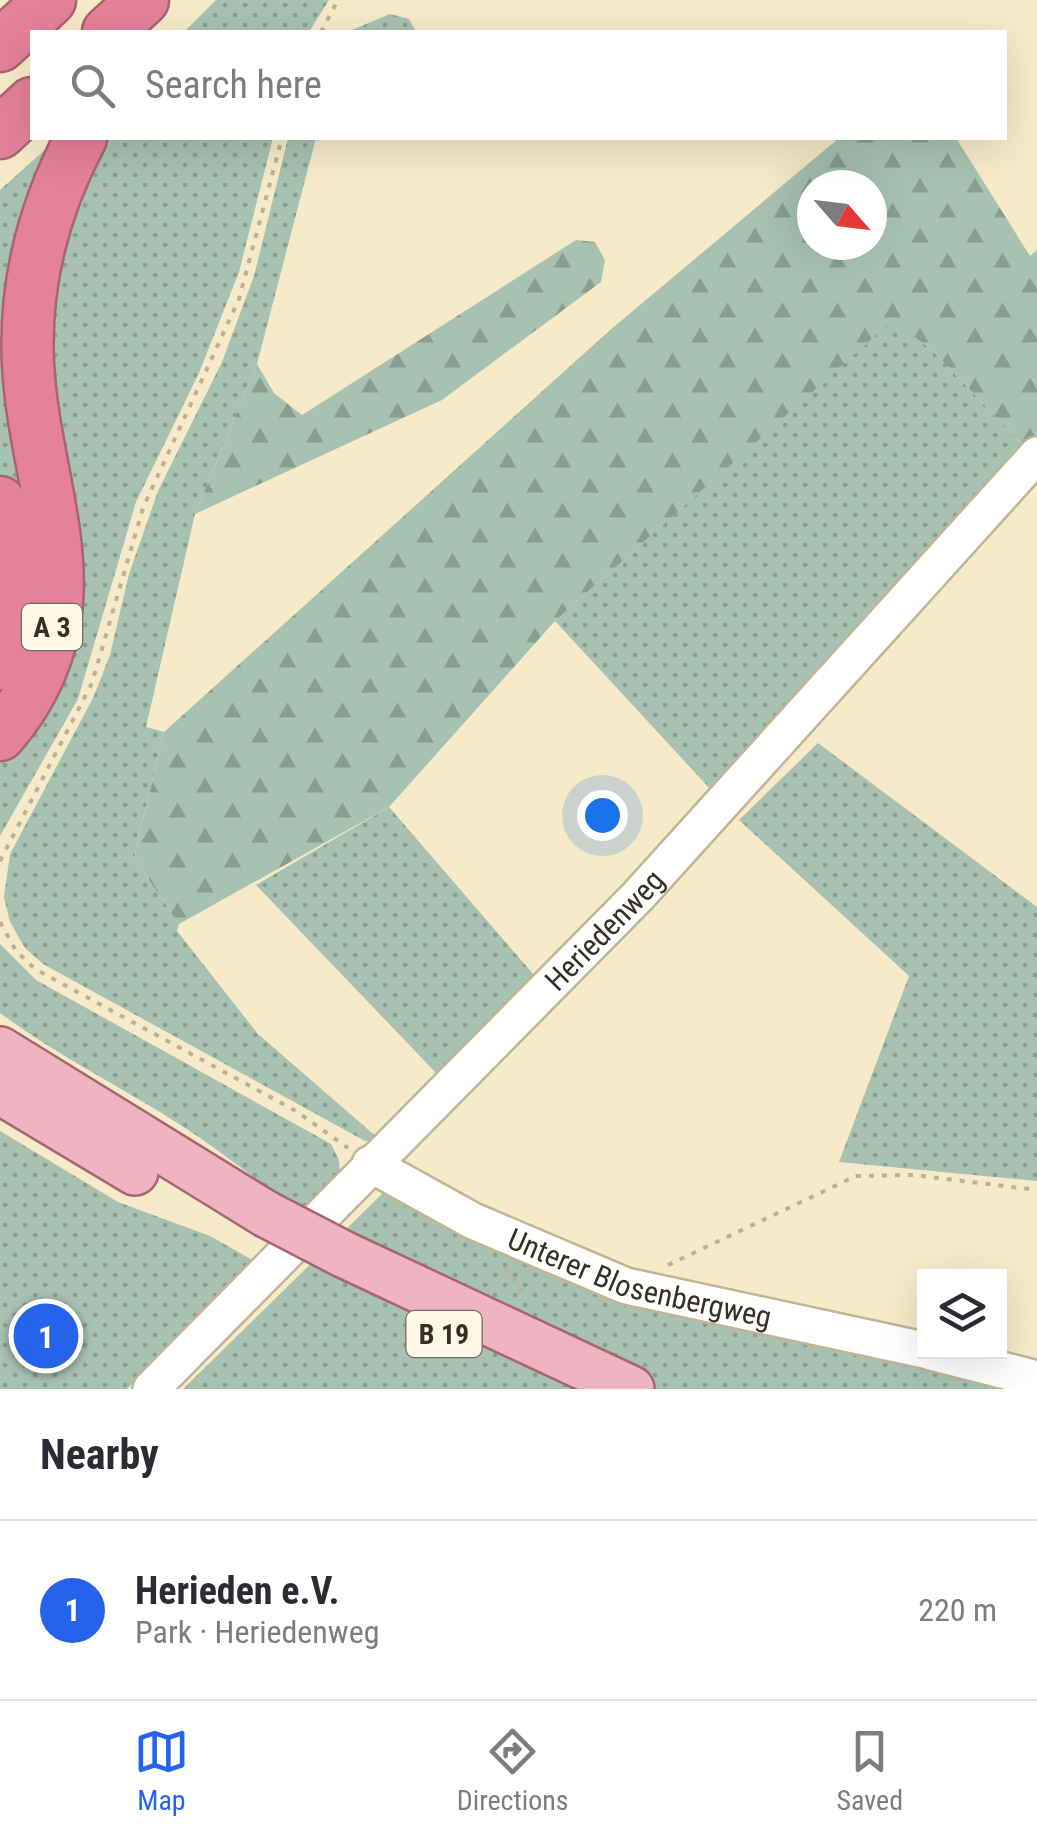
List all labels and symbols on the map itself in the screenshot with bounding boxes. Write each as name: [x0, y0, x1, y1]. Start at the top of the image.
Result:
north arrow: [797, 170, 887, 260]
road number: A 3: [22, 604, 82, 650]
your location: [577, 790, 628, 841]
street label: Heriedenweg: [538, 863, 671, 997]
street label: Unterer Blosenbergweg: [503, 1220, 775, 1334]
pin: 1: [13, 1298, 78, 1374]
road number: B 19: [406, 1311, 482, 1357]

